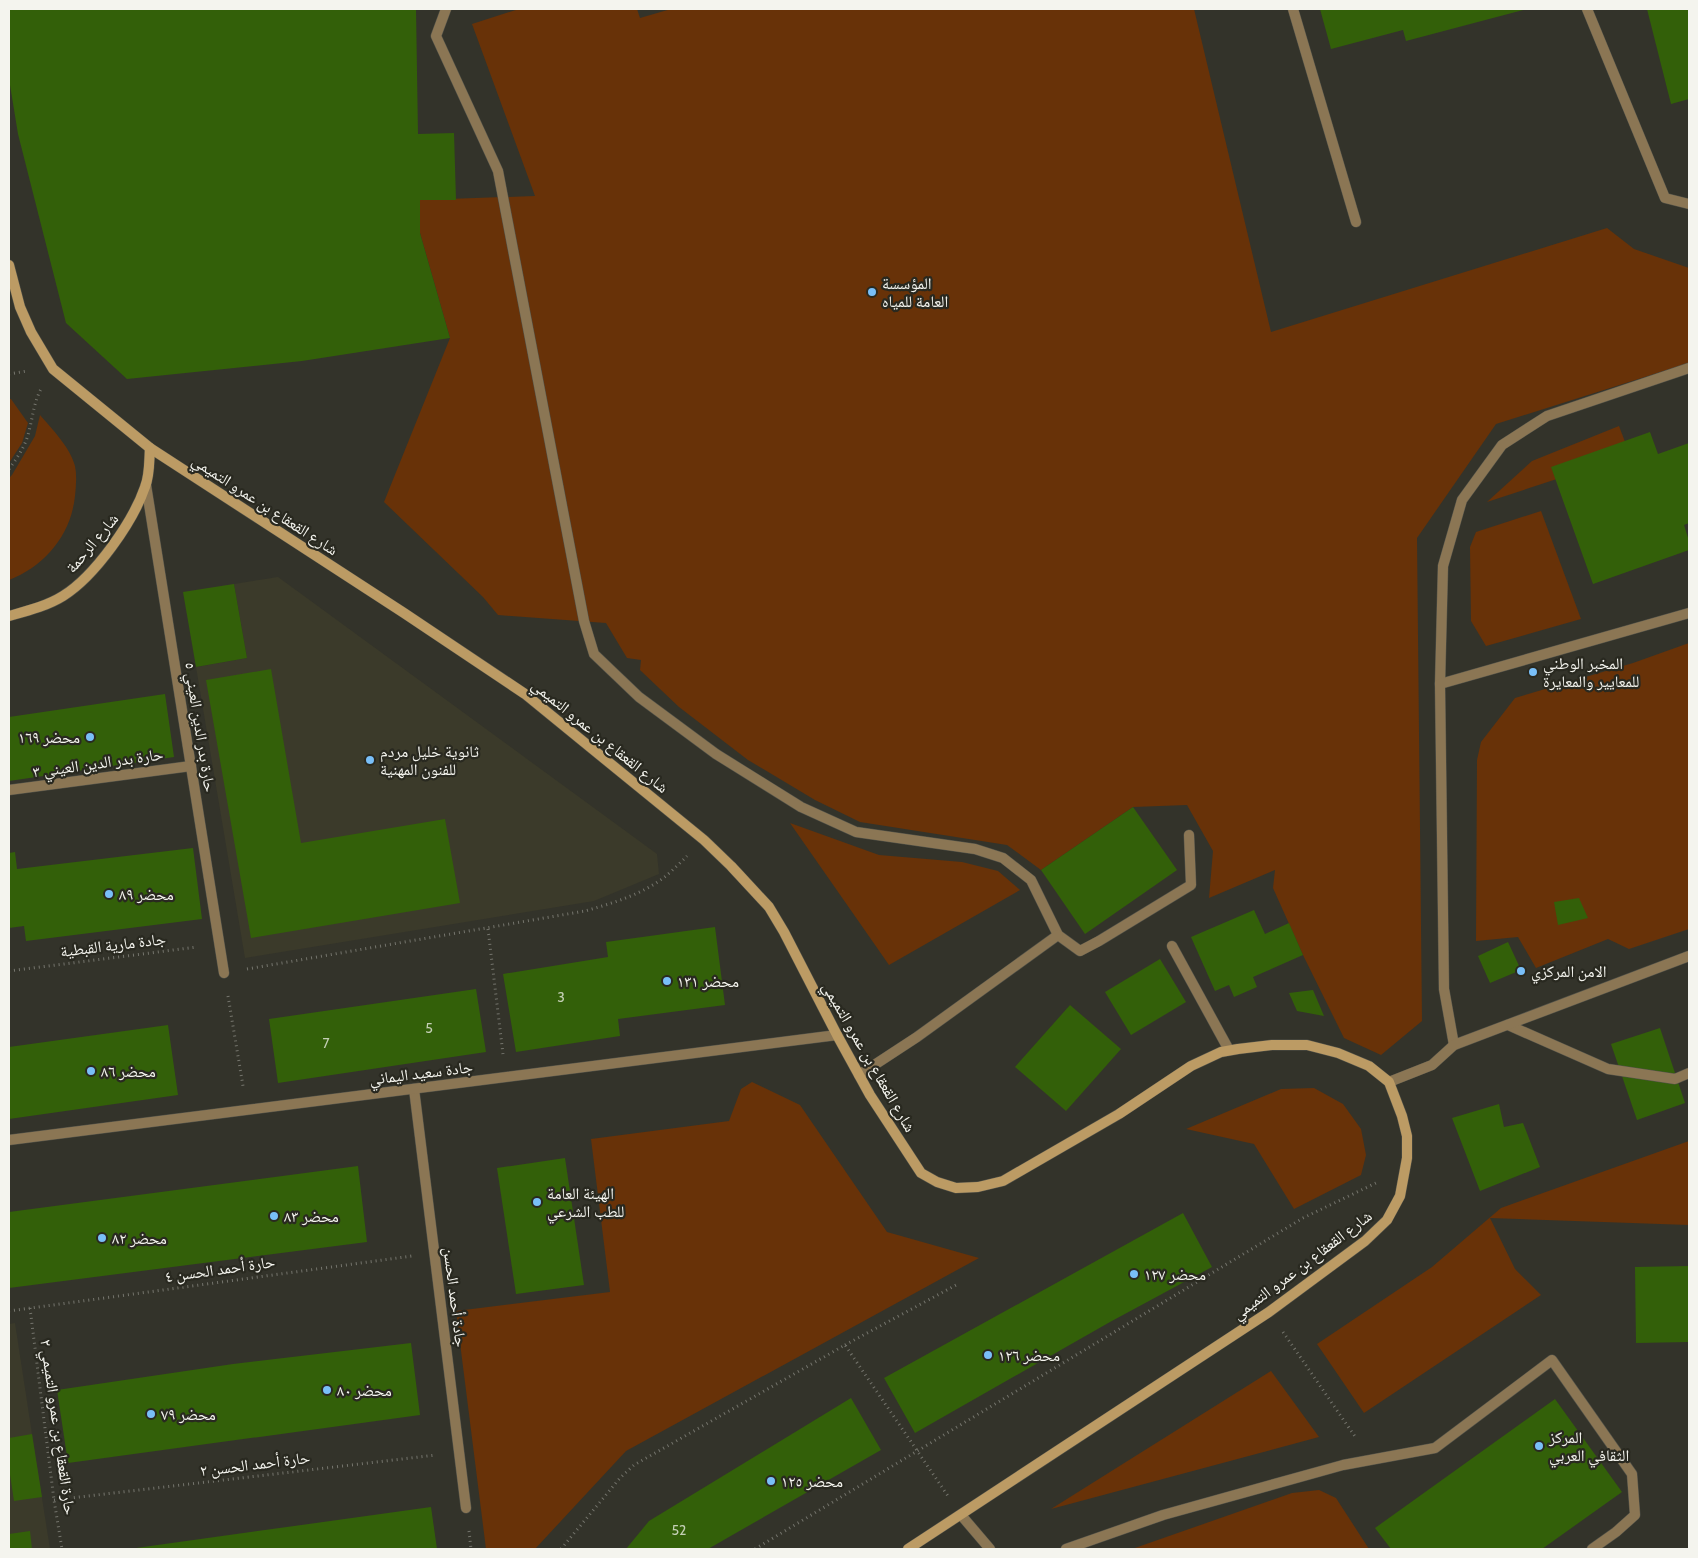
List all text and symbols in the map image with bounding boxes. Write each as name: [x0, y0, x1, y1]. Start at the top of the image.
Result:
place label: المؤسسة العامة للمياه: [882, 274, 948, 311]
marker: المؤسسة العامة للمياه: [866, 286, 878, 298]
street label: شارع القعقاع بن عمرو التميمي: [187, 451, 341, 562]
street label: شارع الرحمة: [62, 509, 123, 577]
place label: المخبر الوطني للمعايير والمعايرة: [1543, 654, 1639, 691]
street label: حارة بدر الدين العيني ٥: [177, 661, 220, 794]
marker: المخبر الوطني للمعايير والمعايرة: [1527, 666, 1539, 678]
street label: شارع القعقاع بن عمرو التميمي: [526, 675, 672, 799]
place label: محضر ١٦٩: [18, 728, 80, 747]
marker: محضر ١٦٩: [84, 731, 96, 743]
place label: ثانوية خليل مردم للفنون المهنية: [380, 742, 479, 780]
street label: حارة بدر الدين العيني ٣: [32, 744, 165, 785]
marker: ثانوية خليل مردم للفنون المهنية: [364, 754, 376, 766]
place label: محضر ٨٩: [119, 885, 174, 904]
marker: محضر ٨٩: [103, 888, 115, 900]
street label: جادة مارية القبطية: [59, 929, 167, 961]
place label: الامن المركزي: [1531, 962, 1607, 984]
marker: الامن المركزي: [1515, 965, 1527, 977]
place label: محضر ١٣١: [677, 972, 739, 991]
marker: محضر ١٣١: [661, 975, 673, 987]
street label: شارع القعقاع بن عمرو التميمي: [816, 979, 920, 1137]
house number: 3: [557, 988, 565, 1006]
house number: 5: [425, 1019, 433, 1037]
house number: 7: [322, 1034, 330, 1052]
street label: جادة سعيد اليماني: [368, 1057, 474, 1092]
place label: محضر ٨٦: [101, 1062, 156, 1081]
marker: محضر ٨٦: [85, 1065, 97, 1077]
place label: الهيئة العامة للطب الشرعي: [547, 1184, 624, 1224]
marker: الهيئة العامة للطب الشرعي: [531, 1196, 543, 1208]
street label: شارع القعقاع بن عمرو التميمي: [1228, 1206, 1377, 1326]
place label: محضر ٨٣: [284, 1207, 339, 1226]
marker: محضر ٨٣: [268, 1210, 280, 1222]
place label: محضر ٨٢: [112, 1229, 167, 1248]
marker: محضر ٨٢: [96, 1232, 108, 1244]
street label: جادة أحمد الحسن: [438, 1246, 471, 1348]
street label: حارة أحمد الحسن ٤: [164, 1252, 276, 1287]
place label: محضر ١٢٧: [1144, 1265, 1206, 1284]
marker: محضر ١٢٧: [1128, 1268, 1140, 1280]
street label: حارة القعقاع بن عمرو التميمي ٢: [33, 1338, 80, 1517]
place label: محضر ١٢٦: [998, 1346, 1060, 1365]
marker: محضر ١٢٦: [982, 1349, 994, 1361]
place label: محضر ٨٠: [337, 1381, 392, 1400]
marker: محضر ٨٠: [321, 1384, 333, 1396]
place label: محضر ٧٩: [161, 1405, 216, 1424]
marker: محضر ٧٩: [145, 1408, 157, 1420]
place label: المركز الثقافي العربي: [1548, 1428, 1629, 1468]
marker: المركز الثقافي العربي: [1533, 1440, 1545, 1452]
street label: حارة أحمد الحسن ٢: [199, 1448, 311, 1481]
place label: محضر ١٢٥: [781, 1472, 843, 1491]
marker: محضر ١٢٥: [765, 1475, 777, 1487]
house number: 52: [672, 1521, 686, 1539]

